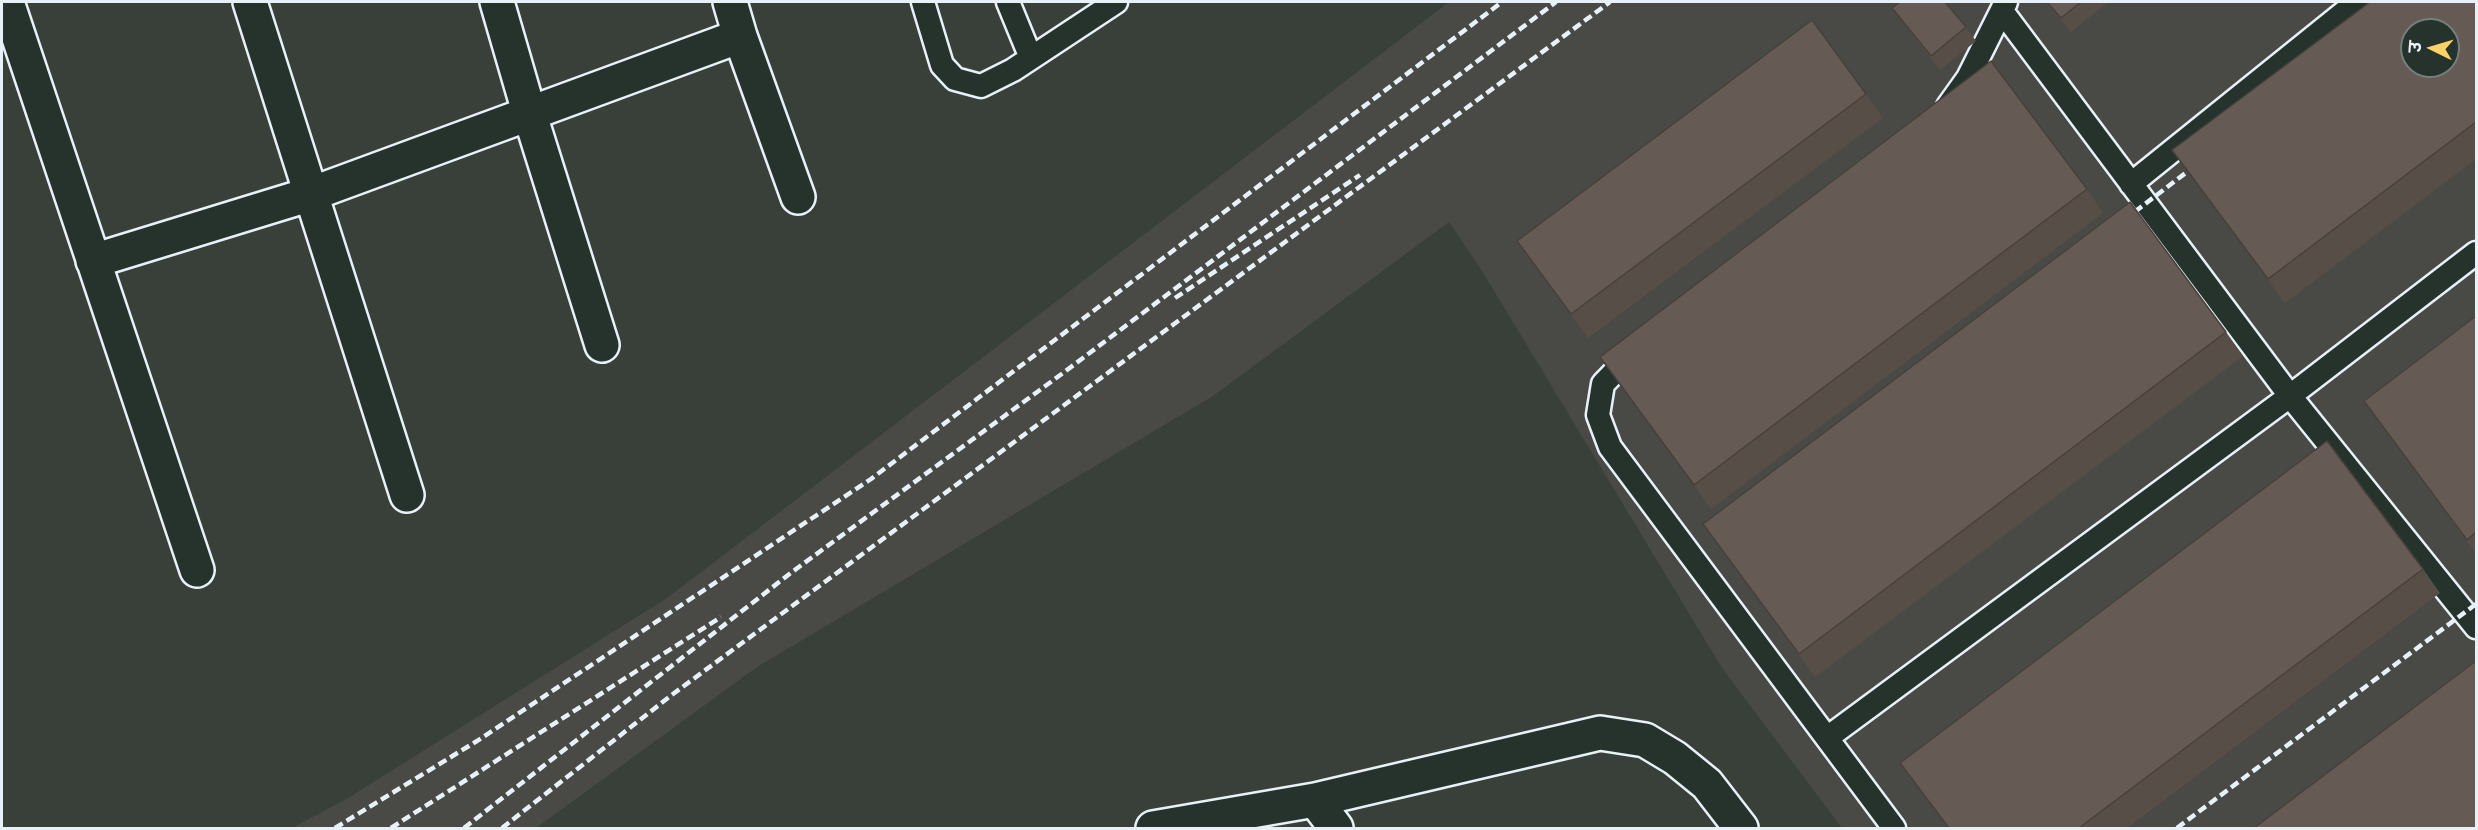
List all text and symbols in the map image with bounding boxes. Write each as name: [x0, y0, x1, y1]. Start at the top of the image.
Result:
north arrow: [2400, 18, 2460, 78]
text: उ: [2402, 40, 2426, 53]

